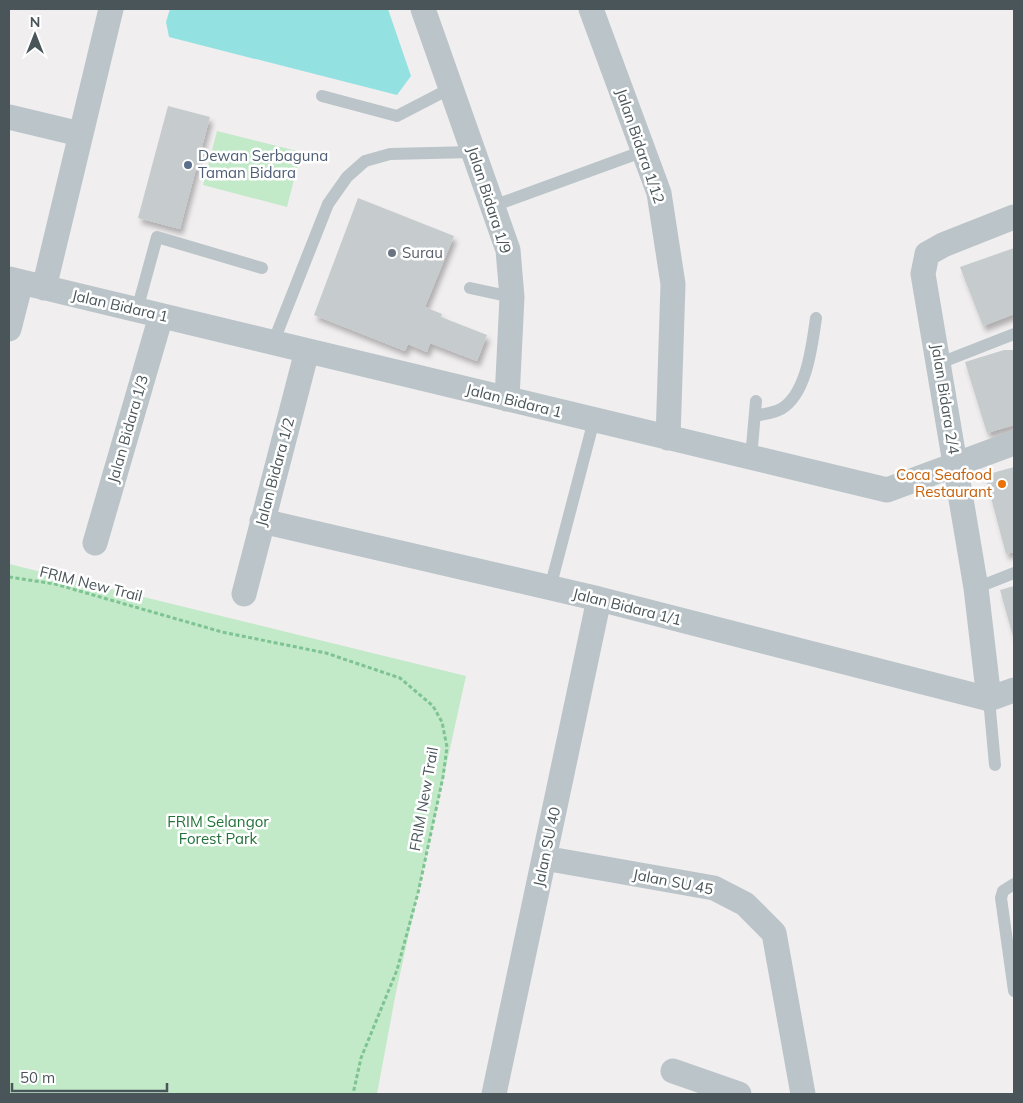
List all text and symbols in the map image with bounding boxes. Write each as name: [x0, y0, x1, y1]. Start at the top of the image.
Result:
north arrow: [10, 10, 60, 60]
text: N: [30, 13, 40, 31]
street label: Jalan Bidara 1/12: [612, 86, 669, 206]
street label: Jalan Bidara 1/9: [463, 144, 516, 256]
place label: Dewan Serbaguna Taman Bidara: [198, 146, 328, 182]
marker: Dewan Serbaguna Taman Bidara: [182, 159, 194, 171]
place label: Surau: [402, 243, 443, 262]
marker: Surau: [386, 247, 398, 259]
street label: Jalan Bidara 1: [70, 285, 170, 326]
street label: Jalan Bidara 2/4: [927, 342, 964, 456]
street label: Jalan Bidara 1/3: [103, 373, 152, 485]
street label: Jalan Bidara 1: [464, 379, 564, 422]
street label: Jalan Bidara 1/2: [251, 416, 298, 528]
place label: Coca Seafood Restaurant: [896, 465, 992, 501]
marker: Coca Seafood Restaurant: [996, 478, 1008, 490]
street label: FRIM New Trail: [38, 562, 144, 605]
street label: Jalan Bidara 1/1: [571, 584, 684, 629]
street label: FRIM New Trail: [405, 745, 442, 852]
street label: Jalan SU 40: [529, 805, 564, 889]
park label: FRIM Selangor Forest Park: [167, 812, 269, 848]
street label: Jalan SU 45: [631, 864, 715, 899]
scale bar: [12, 1060, 168, 1092]
text: 50 m: [20, 1068, 55, 1087]

